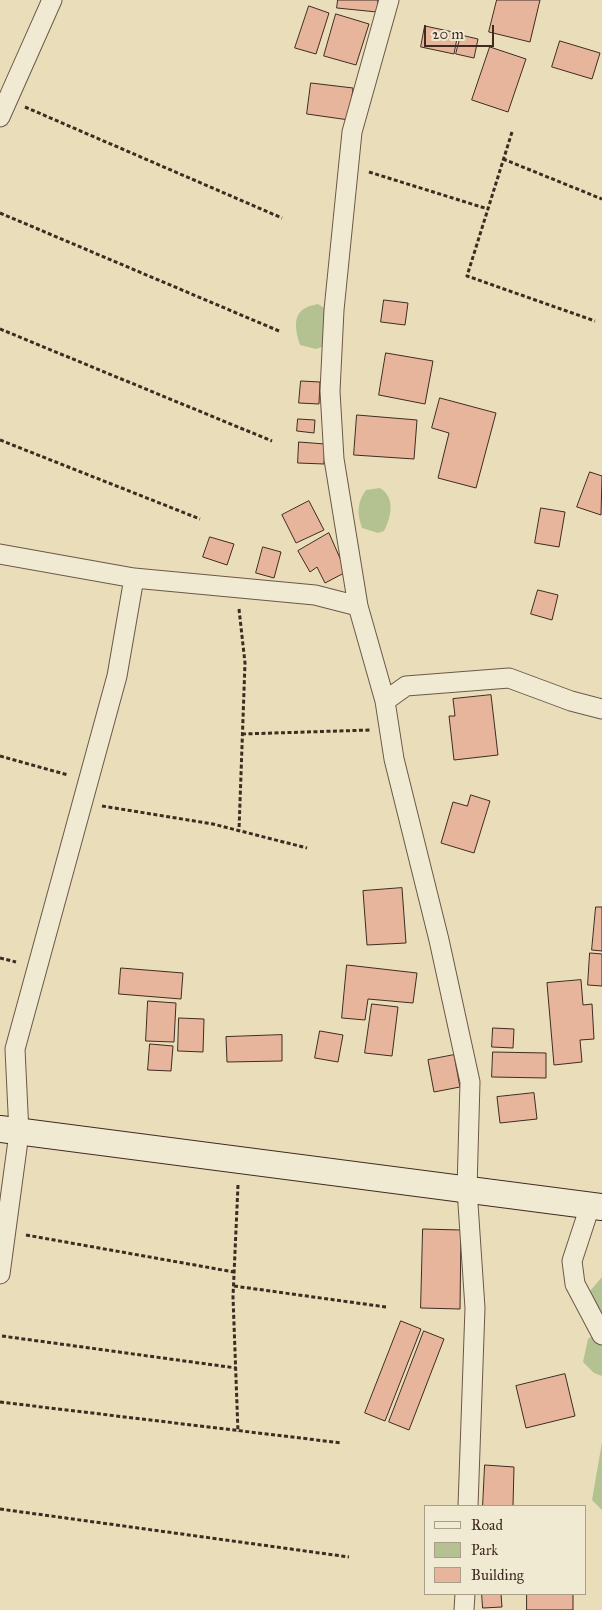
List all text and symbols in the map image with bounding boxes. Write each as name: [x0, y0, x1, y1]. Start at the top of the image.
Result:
scale bar: [427, 15, 497, 47]
text: 20 m: [432, 25, 464, 43]
legend: [424, 1505, 587, 1595]
text: Road: [471, 1516, 503, 1534]
text: Park: [471, 1541, 498, 1559]
text: Building: [471, 1566, 524, 1584]

